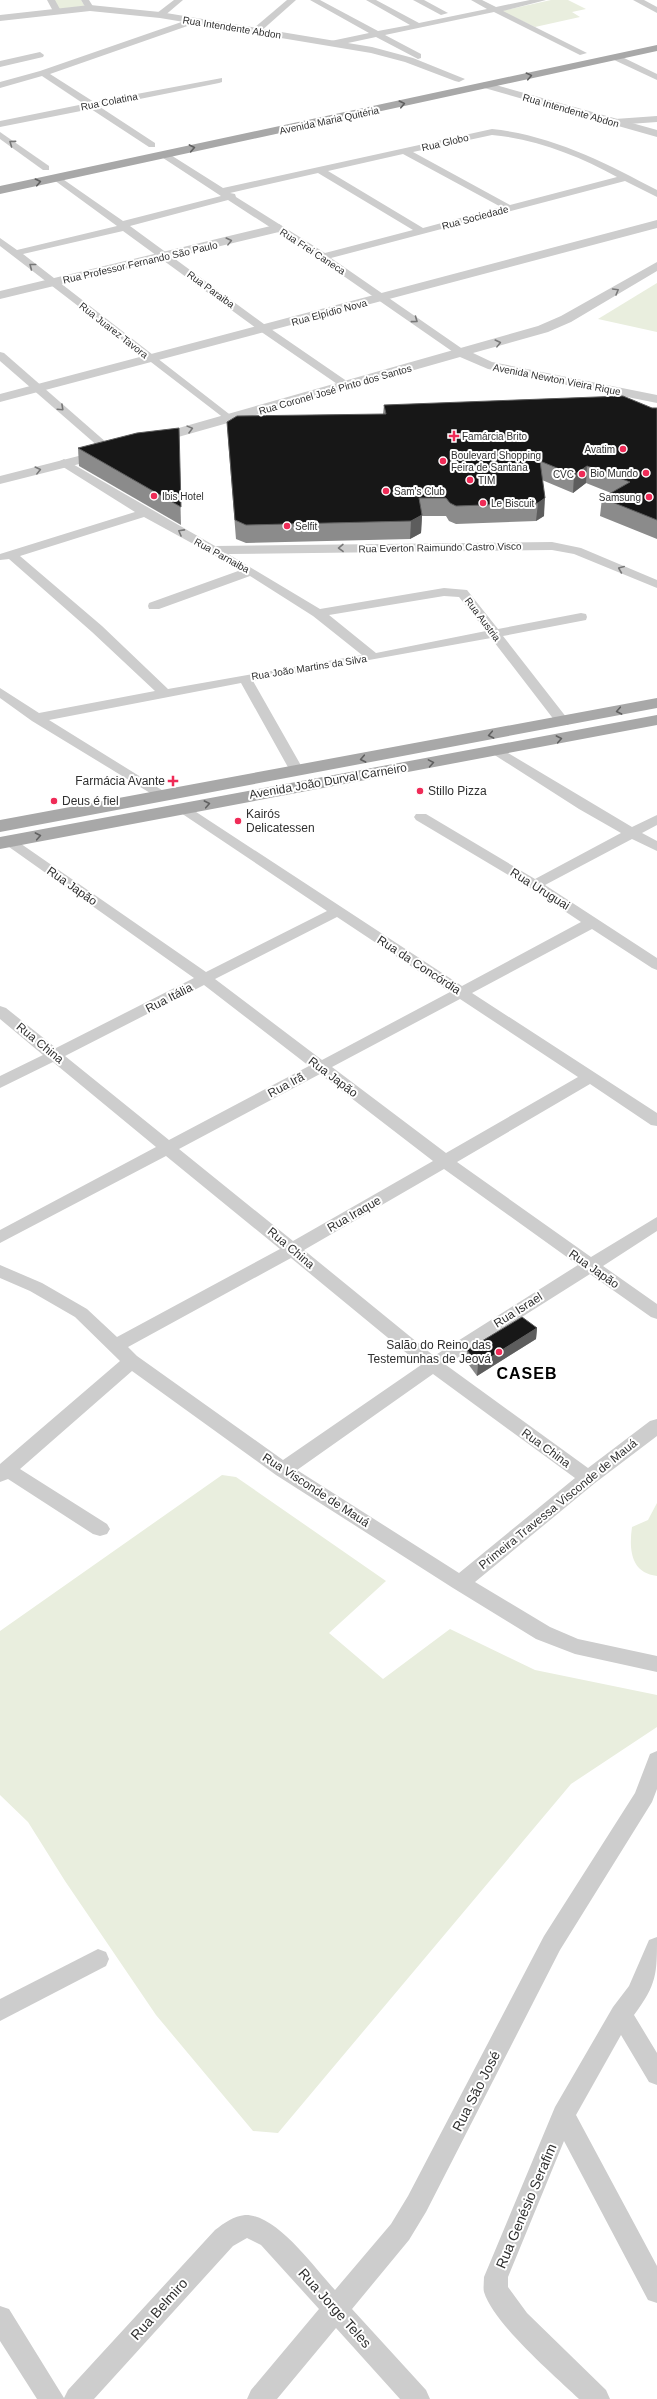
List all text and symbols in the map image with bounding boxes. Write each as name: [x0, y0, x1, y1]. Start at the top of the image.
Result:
street label: Rua Intendente Abdon: [182, 14, 282, 41]
one-way arrow: [526, 72, 532, 80]
street label: Rua Colatina: [80, 90, 139, 112]
street label: Rua Intendente Abdon: [522, 91, 620, 129]
one-way arrow: [399, 100, 405, 108]
street label: Avenida Maria Quitéria: [278, 104, 380, 136]
street label: Rua Globo: [421, 132, 470, 153]
one-way arrow: [9, 141, 16, 148]
one-way arrow: [189, 144, 196, 152]
one-way arrow: [35, 178, 41, 186]
street label: Rua Sociedade: [441, 203, 510, 232]
street label: Rua Frei Caneca: [278, 226, 348, 277]
one-way arrow: [225, 237, 232, 245]
street label: Rua Professor Fernando São Paulo: [62, 239, 219, 286]
one-way arrow: [30, 264, 37, 271]
street label: Rua Paraiba: [185, 269, 237, 310]
one-way arrow: [612, 288, 619, 295]
street label: Rua Elpídio Nova: [290, 297, 369, 328]
street label: Rua Juarez Tavora: [77, 300, 150, 361]
one-way arrow: [411, 315, 418, 323]
one-way arrow: [494, 339, 501, 348]
street label: Rua Coronel José Pinto dos Santos: [257, 362, 413, 417]
street label: Avenida Newton Vieira Rique: [492, 362, 622, 397]
one-way arrow: [56, 403, 64, 411]
one-way arrow: [187, 425, 194, 434]
marker: Famárcia Brito: [449, 431, 459, 441]
place label: Famárcia Brito: [462, 431, 527, 442]
place label: Avatim: [585, 444, 615, 455]
marker: Avatim: [618, 444, 628, 454]
place label: Boulevard Shopping Feira de Santana: [451, 450, 541, 473]
marker: Boulevard Shopping Feira de Santana: [438, 456, 448, 466]
one-way arrow: [34, 466, 41, 475]
place label: Bio Mundo: [590, 468, 638, 479]
marker: Bio Mundo: [641, 468, 651, 478]
place label: CVC: [553, 469, 574, 480]
marker: CVC: [577, 469, 587, 479]
marker: TIM: [465, 475, 475, 485]
place label: TIM: [478, 475, 495, 486]
marker: Sam's Club: [381, 486, 391, 496]
place label: Sam's Club: [394, 486, 445, 497]
marker: Ibis Hotel: [149, 491, 159, 501]
place label: Ibis Hotel: [162, 491, 204, 502]
place label: Samsung: [599, 492, 641, 503]
marker: Samsung: [644, 492, 654, 502]
marker: Le Biscuit: [478, 498, 488, 508]
place label: Le Biscuit: [491, 498, 535, 509]
marker: Selfit: [282, 521, 292, 531]
place label: Selfit: [295, 521, 317, 532]
one-way arrow: [178, 529, 185, 537]
street label: Rua Parnaiba: [192, 536, 252, 575]
street label: Rua Everton Raimundo Castro Visco: [358, 541, 522, 554]
one-way arrow: [338, 544, 344, 552]
one-way arrow: [618, 566, 625, 574]
street label: Rua Austria: [463, 595, 503, 644]
street label: Rua João Martins da Silva: [251, 653, 368, 682]
one-way arrow: [616, 706, 622, 714]
one-way arrow: [488, 730, 494, 739]
one-way arrow: [556, 736, 563, 744]
one-way arrow: [360, 754, 366, 762]
one-way arrow: [428, 759, 435, 767]
street label: Avenida João Durval Carneiro: [248, 760, 408, 802]
place label: Farmácia Avante: [75, 774, 165, 788]
marker: Farmácia Avante: [168, 776, 178, 786]
place label: Stillo Pizza: [428, 784, 487, 798]
marker: Stillo Pizza: [415, 786, 425, 796]
place label: Deus é fiel: [62, 794, 119, 808]
marker: Deus é fiel: [49, 796, 59, 806]
one-way arrow: [204, 800, 210, 809]
place label: Kairós Delicatessen: [246, 807, 315, 835]
marker: Kairós Delicatessen: [233, 816, 243, 826]
one-way arrow: [35, 832, 41, 841]
street label: Rua Japão: [44, 864, 100, 909]
street label: Rua Uruguai: [508, 865, 572, 913]
street label: Rua da Concórdia: [375, 933, 464, 997]
street label: Rua Itália: [143, 980, 195, 1016]
street label: Rua China: [14, 1020, 67, 1066]
street label: Rua Japão: [306, 1054, 361, 1100]
street label: Rua Irã: [265, 1069, 307, 1100]
street label: Rua Iraque: [325, 1193, 383, 1235]
street label: Rua China: [265, 1224, 317, 1272]
street label: Rua Japão: [566, 1247, 622, 1292]
street label: Rua Israel: [491, 1290, 545, 1330]
place label: Salão do Reino das Testemunhas de Jeová: [368, 1338, 491, 1366]
marker: Salão do Reino das Testemunhas de Jeová: [494, 1347, 504, 1357]
district label: CASEB: [496, 1365, 558, 1382]
street label: Rua China: [519, 1426, 573, 1471]
street label: Primeira Travessa Visconde de Mauá: [476, 1436, 640, 1572]
street label: Rua Visconde de Mauá: [260, 1450, 372, 1530]
street label: Rua São José: [449, 2048, 503, 2134]
street label: Rua Genésio Serafim: [492, 2141, 560, 2271]
street label: Rua Jorge Teles: [295, 2265, 375, 2351]
street label: Rua Belmiro: [127, 2275, 191, 2343]

